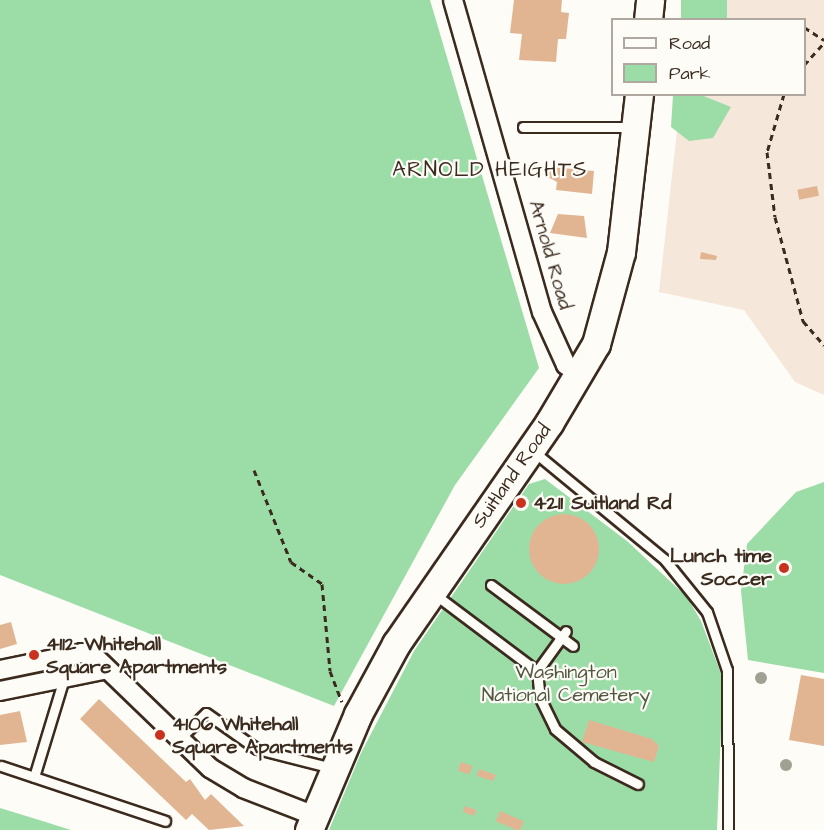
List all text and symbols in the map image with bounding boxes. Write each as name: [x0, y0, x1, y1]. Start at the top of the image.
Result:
legend: [611, 18, 806, 96]
text: Road: [669, 31, 710, 56]
text: Park: [669, 61, 711, 86]
district label: ARNOLD HEIGHTS: [392, 157, 588, 183]
street label: Arnold Road: [523, 198, 577, 312]
street label: Suitland Road: [467, 419, 557, 533]
place label: 4211 Suitland Rd: [533, 491, 671, 515]
marker: 4211 Suitland Rd: [514, 496, 528, 510]
place label: Lunch time Soccer: [670, 544, 772, 591]
marker: Lunch time Soccer: [777, 561, 791, 575]
place label: 4112 Whitehall Square Apartments: [46, 632, 227, 679]
marker: 4112 Whitehall Square Apartments: [27, 648, 41, 662]
park label: Washington National Cemetery: [482, 661, 650, 708]
place label: 4106 Whitehall Square Apartments: [172, 712, 353, 759]
marker: 4106 Whitehall Square Apartments: [153, 728, 167, 742]

